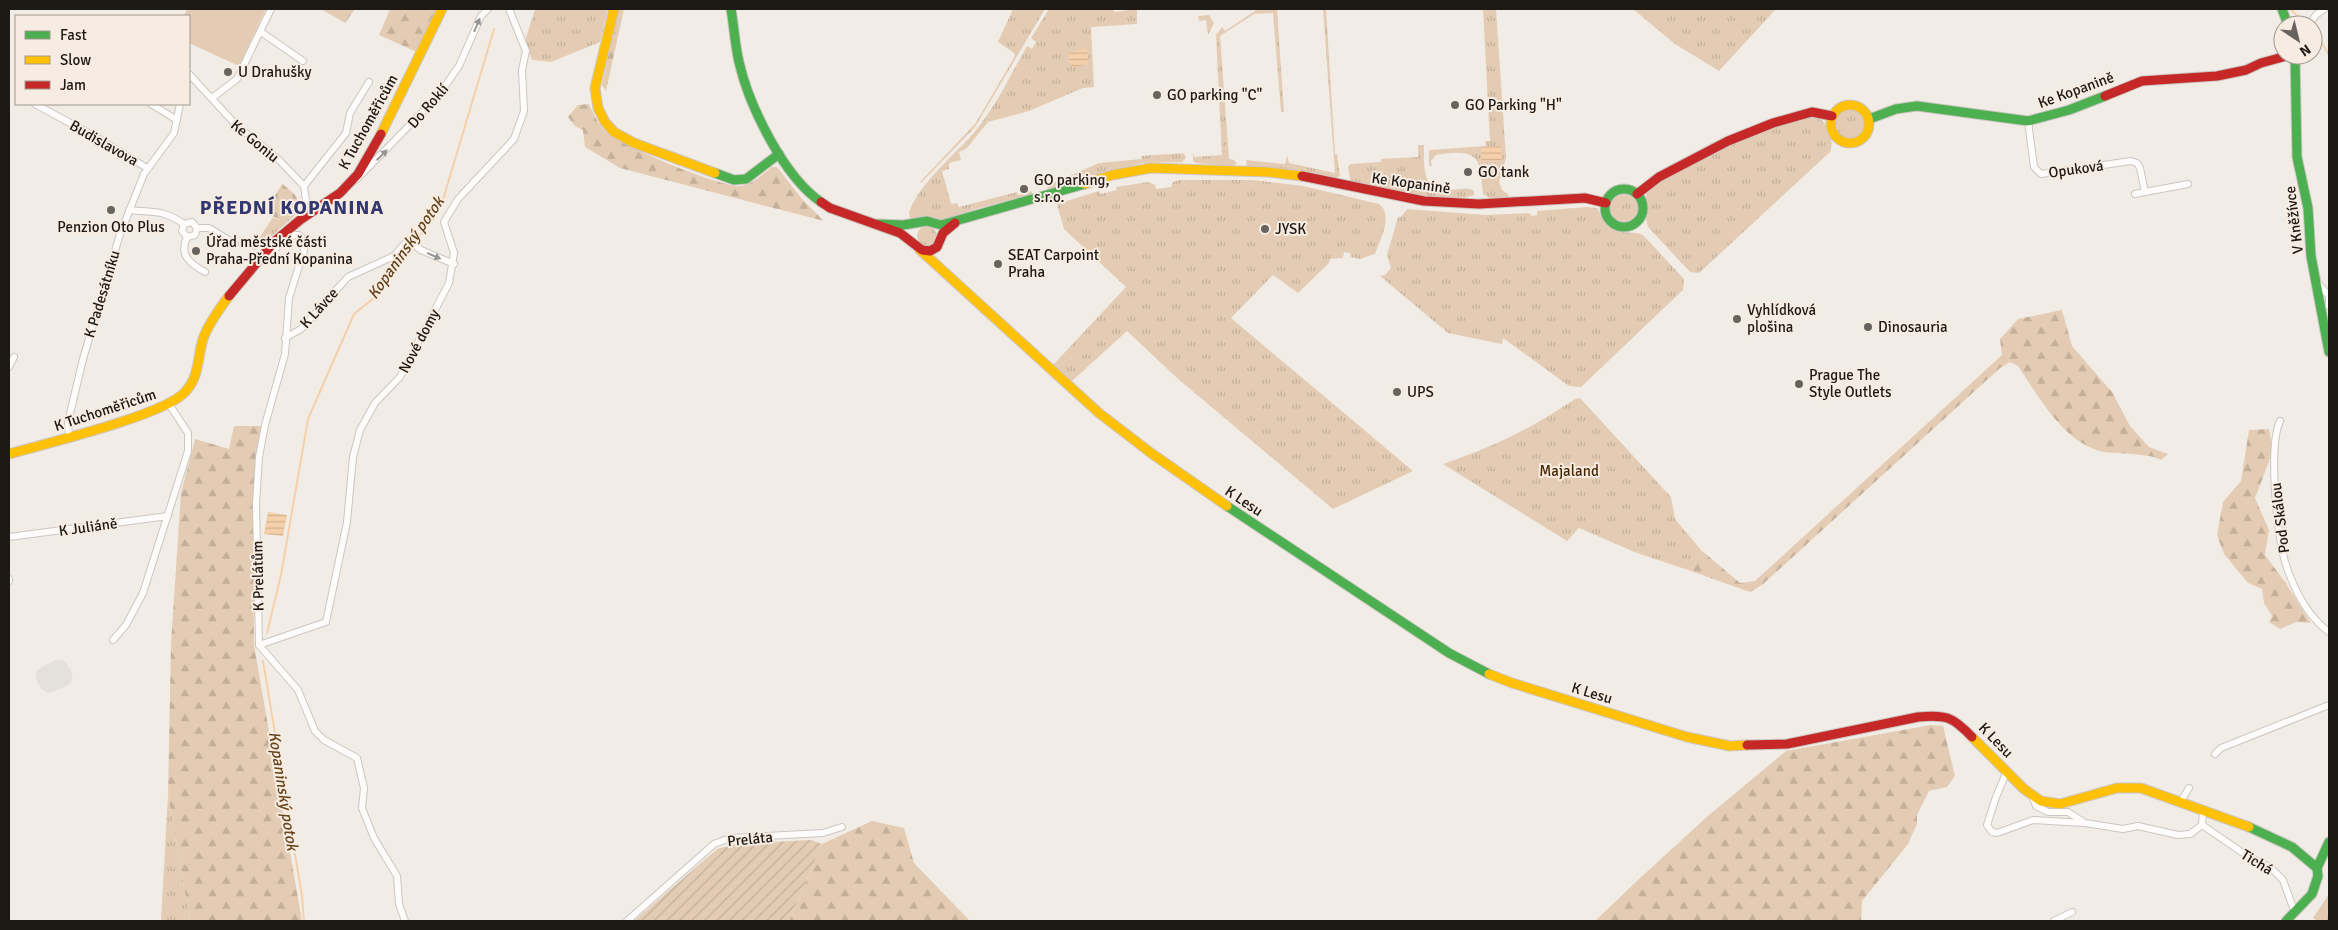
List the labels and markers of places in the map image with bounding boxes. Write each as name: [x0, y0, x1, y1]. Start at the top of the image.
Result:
place label: U Drahušky: [238, 63, 312, 81]
marker: U Drahušky: [222, 66, 234, 78]
place label: GO parking "C": [1167, 86, 1263, 104]
marker: GO parking "C": [1151, 89, 1163, 101]
place label: GO Parking "H": [1465, 96, 1562, 114]
marker: GO Parking "H": [1449, 99, 1461, 111]
place label: GO tank: [1478, 163, 1530, 181]
marker: GO tank: [1462, 166, 1474, 178]
place label: GO parking, s.r.o.: [1034, 171, 1110, 206]
marker: GO parking, s.r.o.: [1018, 183, 1030, 195]
marker: Penzion Oto Plus: [105, 204, 117, 216]
place label: Penzion Oto Plus: [57, 218, 165, 236]
place label: JYSK: [1275, 220, 1306, 238]
marker: JYSK: [1259, 223, 1271, 235]
place label: Úřad městské části Praha-Přední Kopanina: [206, 232, 353, 268]
marker: Úřad městské části Praha-Přední Kopanina: [190, 245, 202, 257]
place label: SEAT Carpoint Praha: [1008, 246, 1099, 281]
marker: SEAT Carpoint Praha: [992, 258, 1004, 270]
place label: Vyhlídková plošina: [1747, 301, 1816, 336]
marker: Vyhlídková plošina: [1731, 313, 1743, 325]
place label: Dinosauria: [1878, 318, 1948, 336]
marker: Dinosauria: [1862, 321, 1874, 333]
place label: Prague The Style Outlets: [1809, 366, 1892, 401]
marker: Prague The Style Outlets: [1793, 378, 1805, 390]
place label: UPS: [1407, 383, 1434, 401]
marker: UPS: [1391, 386, 1403, 398]

